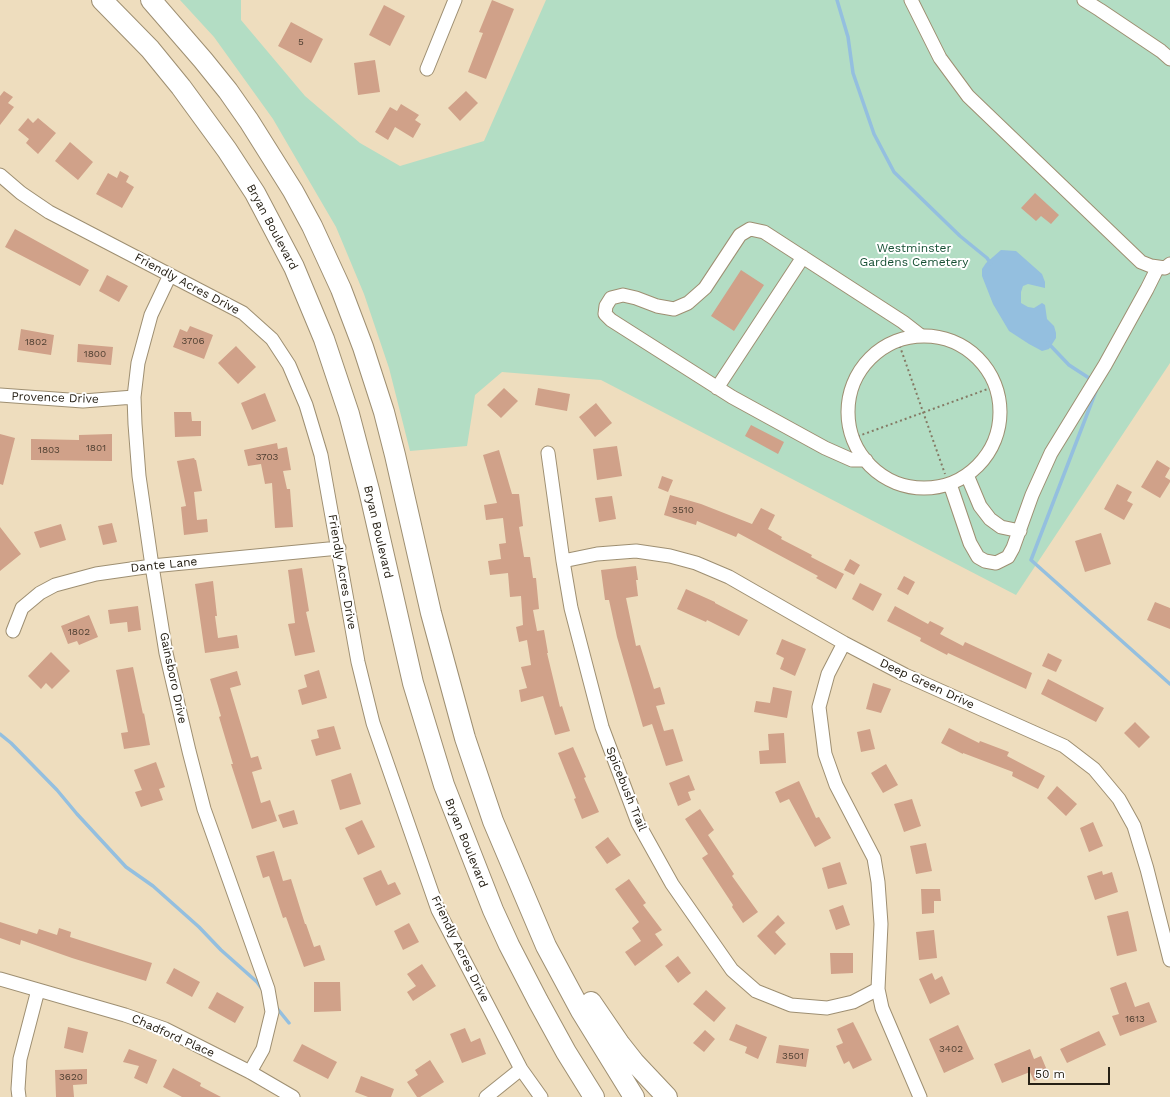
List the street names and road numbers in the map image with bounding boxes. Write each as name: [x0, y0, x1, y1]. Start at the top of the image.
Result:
street label: Bryan Boulevard: [243, 182, 301, 272]
street label: Friendly Acres Drive: [132, 250, 242, 318]
street label: Provence Drive: [11, 389, 99, 407]
street label: Bryan Boulevard: [360, 484, 396, 580]
street label: Friendly Acres Drive: [325, 513, 359, 631]
street label: Dante Lane: [130, 554, 198, 576]
street label: Gainsboro Drive: [156, 631, 190, 725]
street label: Deep Green Drive: [877, 656, 977, 712]
street label: Spicebush Trail: [603, 745, 649, 833]
street label: Bryan Boulevard: [442, 796, 490, 890]
street label: Friendly Acres Drive: [428, 893, 492, 1005]
street label: Chadford Place: [129, 1011, 217, 1061]

